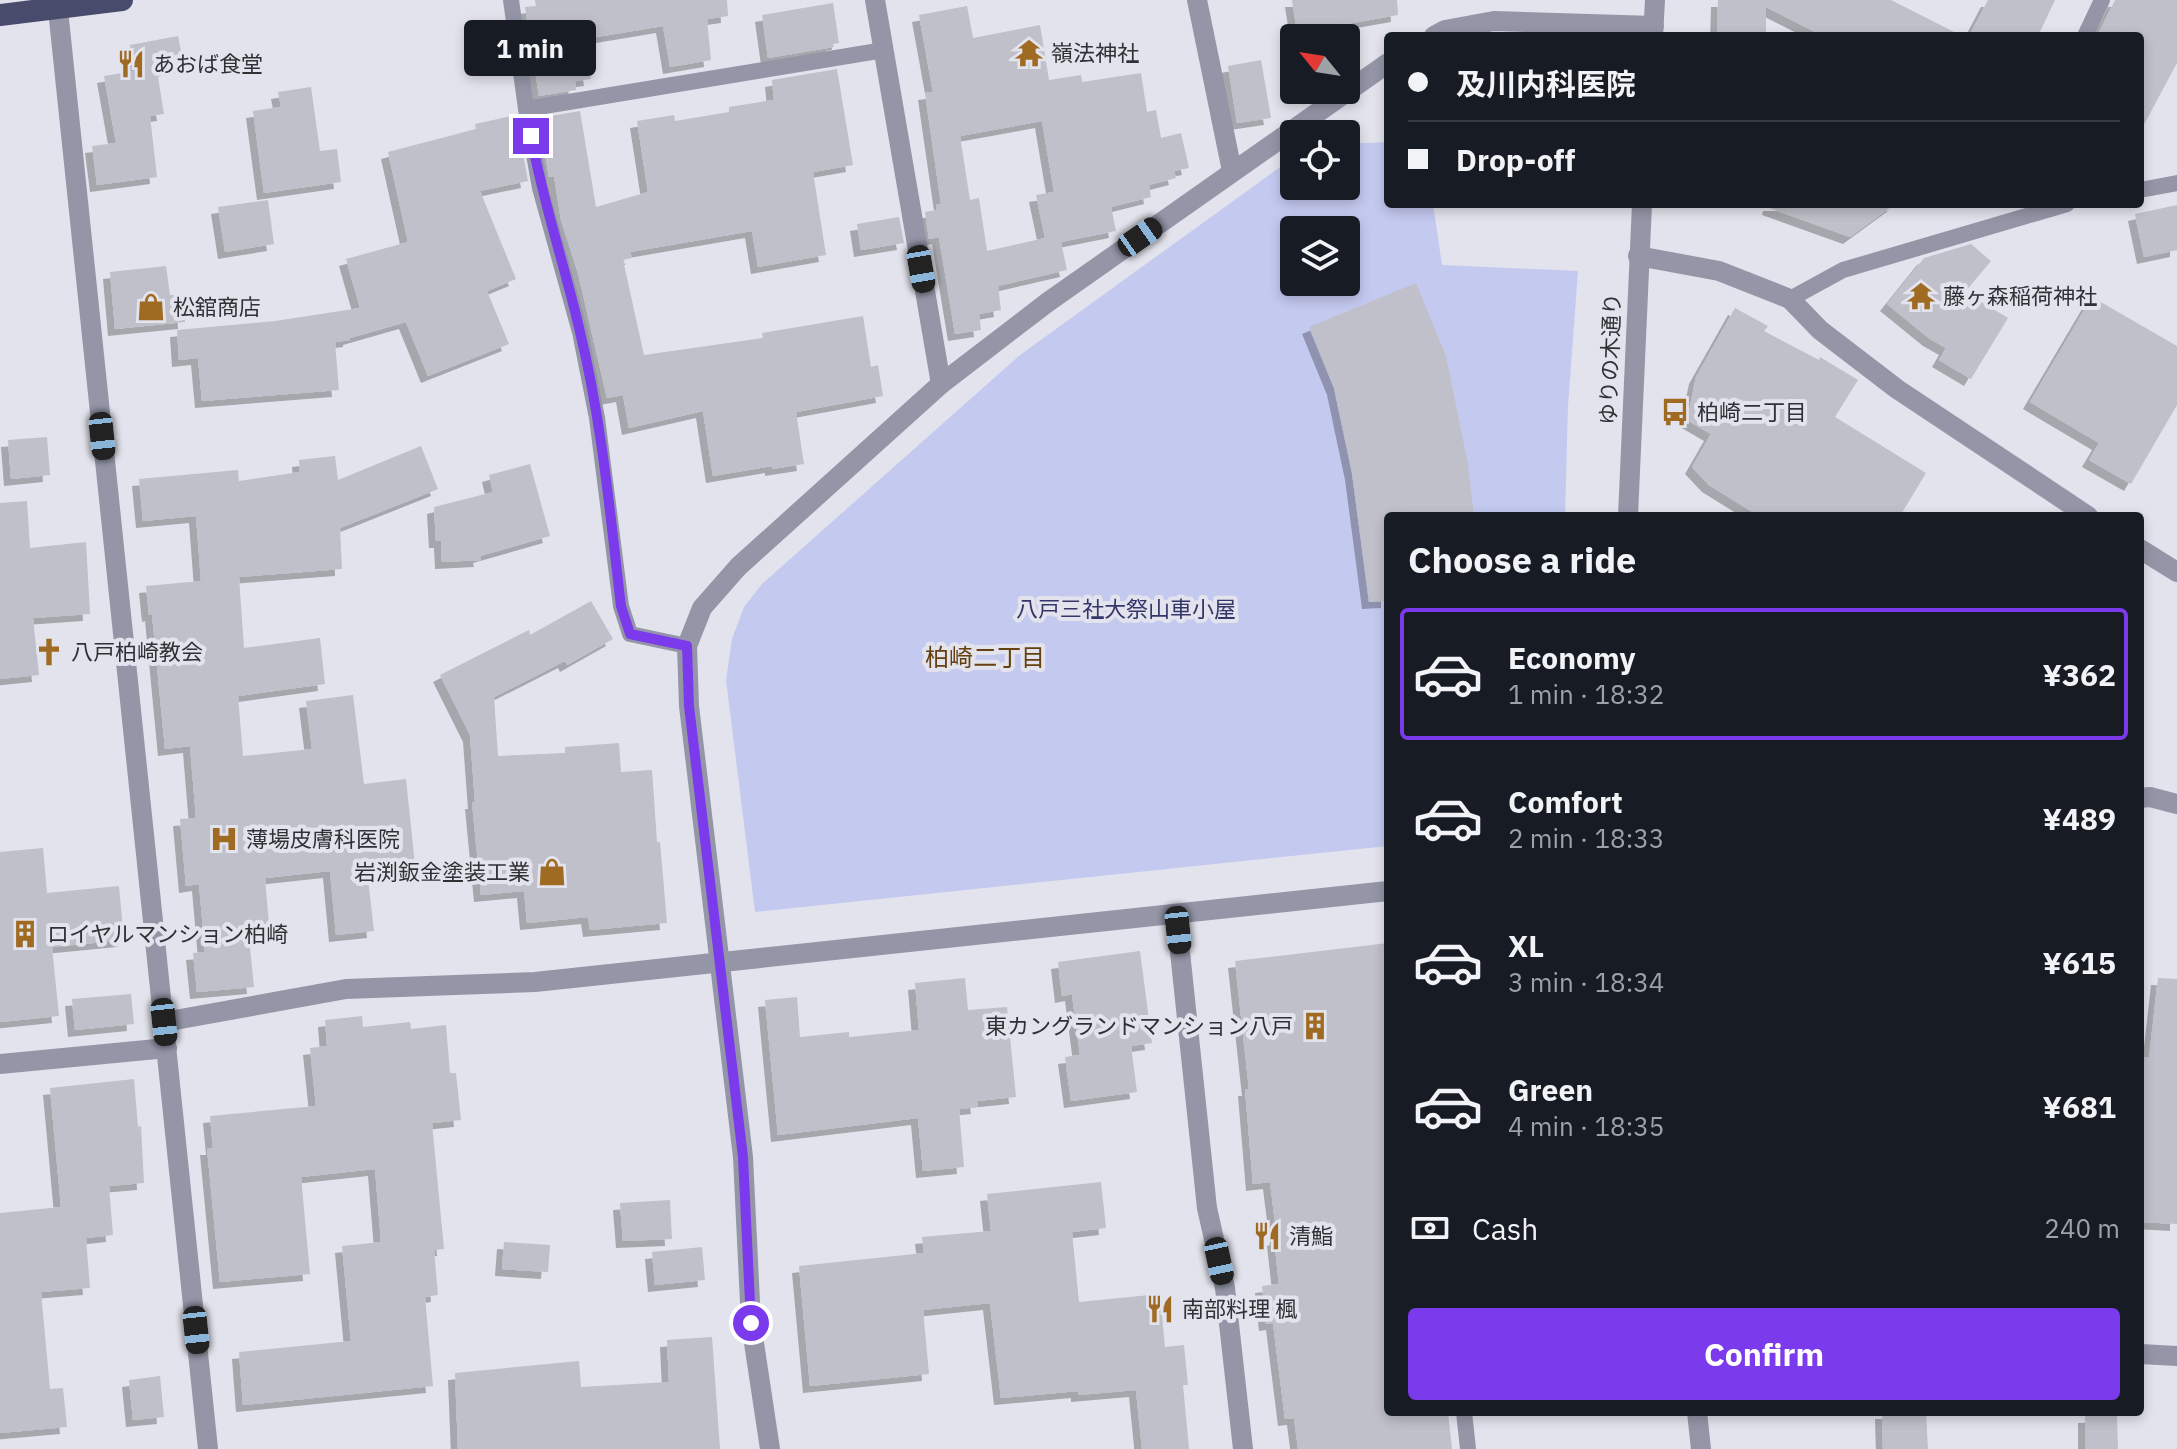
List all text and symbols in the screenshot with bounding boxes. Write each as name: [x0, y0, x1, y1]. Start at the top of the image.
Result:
callout: 1 min: [465, 20, 597, 76]
north arrow: [1280, 24, 1360, 104]
map controls: [1280, 24, 1360, 296]
text: 1 min: [496, 31, 564, 65]
temple icon: 嶺法神社: [1014, 38, 1044, 68]
place label: 嶺法神社: [1051, 38, 1139, 67]
restaurant icon: あおば食堂: [116, 49, 146, 79]
place label: あおば食堂: [153, 49, 263, 78]
text: 及川内科医院: [1456, 64, 1636, 103]
route end: [513, 118, 549, 154]
button: locate: [1280, 120, 1360, 200]
text: Drop-off: [1456, 140, 1575, 179]
car: [1113, 213, 1167, 261]
button: layers: [1280, 216, 1360, 296]
car: [905, 243, 937, 295]
temple icon: 藤ヶ森稲荷神社: [1906, 281, 1936, 311]
place label: 藤ヶ森稲荷神社: [1943, 281, 2097, 310]
shop icon: 松舘商店: [136, 292, 166, 322]
place label: 松舘商店: [173, 292, 261, 321]
street label: ゆりの木通り: [1593, 293, 1626, 425]
bus stop icon: 柏崎二丁目: [1660, 397, 1690, 427]
place label: 柏崎二丁目: [1697, 397, 1807, 426]
car: [88, 411, 116, 461]
text: Choose a ride: [1408, 536, 1636, 583]
park label: 八戸三社大祭山車小屋: [1016, 594, 1236, 623]
church icon: 八戸柏崎教会: [34, 637, 64, 667]
place label: 八戸柏崎教会: [71, 637, 203, 666]
icon: car: [1412, 638, 1484, 710]
text: Economy: [1508, 638, 1636, 677]
district label: 柏崎二丁目: [925, 641, 1045, 673]
text: ¥362: [2043, 655, 2116, 694]
text: 1 min · 18:32: [1508, 677, 1664, 711]
icon: car: [1412, 782, 1484, 854]
text: Comfort: [1508, 782, 1623, 821]
text: ¥489: [2043, 799, 2116, 838]
text: 2 min · 18:33: [1508, 821, 1664, 855]
hospital icon: 薄場皮膚科医院: [209, 824, 239, 854]
place label: 薄場皮膚科医院: [246, 824, 400, 853]
place label: 岩渕鈑金塗装工業: [354, 857, 530, 886]
shop icon: 岩渕鈑金塗装工業: [537, 857, 567, 887]
car: [1164, 905, 1192, 955]
building icon: ロイヤルマンション柏崎: [10, 919, 40, 949]
place label: ロイヤルマンション柏崎: [47, 919, 288, 948]
icon: car: [1412, 926, 1484, 998]
text: XL: [1508, 926, 1544, 965]
text: ¥615: [2043, 943, 2116, 982]
text: 3 min · 18:34: [1508, 965, 1664, 999]
car: [150, 997, 178, 1047]
place label: 東カングランドマンション八戸: [985, 1011, 1293, 1040]
building icon: 東カングランドマンション八戸: [1300, 1011, 1330, 1041]
icon: car: [1412, 1070, 1484, 1142]
text: Green: [1508, 1070, 1593, 1109]
text: ¥681: [2043, 1087, 2116, 1126]
text: 4 min · 18:35: [1508, 1109, 1664, 1143]
icon: cash: [1408, 1206, 1452, 1250]
text: Cash: [1472, 1209, 1538, 1248]
text: 240 m: [2044, 1211, 2120, 1245]
restaurant icon: 清鮨: [1252, 1221, 1282, 1251]
place label: 清鮨: [1289, 1221, 1333, 1250]
car: [1202, 1235, 1236, 1287]
restaurant icon: 南部料理 楓: [1145, 1294, 1175, 1324]
place label: 南部料理 楓: [1182, 1294, 1297, 1323]
car: [182, 1305, 210, 1355]
route start: [733, 1305, 769, 1341]
button: Confirm: [1408, 1308, 2120, 1400]

